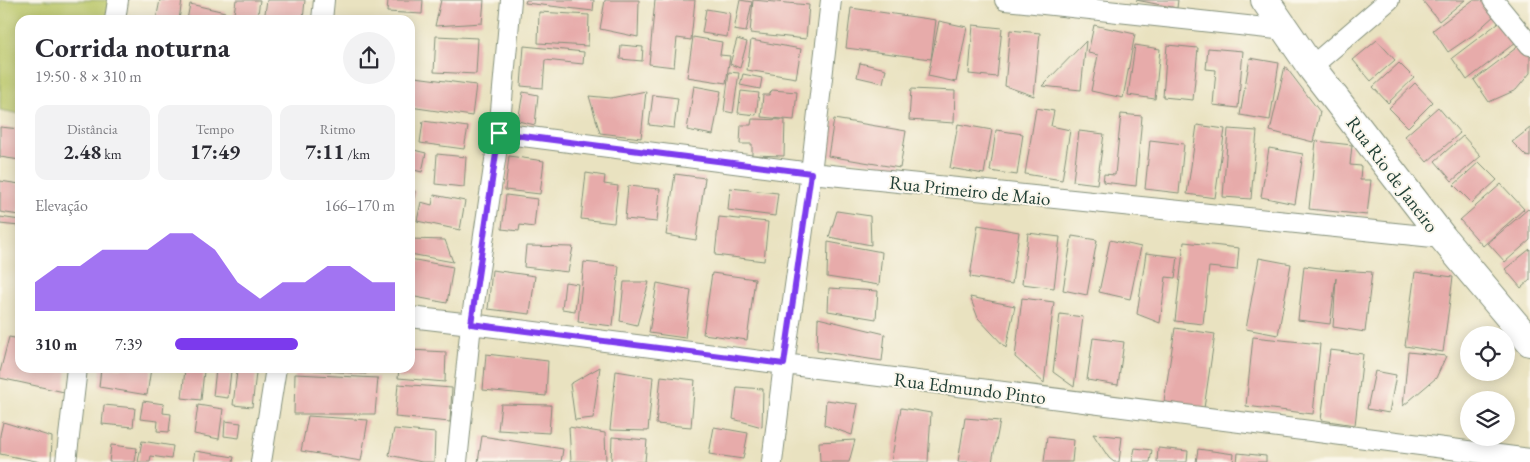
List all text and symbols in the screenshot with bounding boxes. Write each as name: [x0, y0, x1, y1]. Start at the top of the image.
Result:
text: Corrida noturna: [35, 29, 230, 65]
button: share: [343, 32, 395, 84]
text: 19:50 · 8 × 310 m: [35, 66, 142, 87]
street label: Rua Rio de Janeiro: [1341, 111, 1444, 237]
pin: [478, 112, 520, 154]
icon: arrive: [485, 119, 513, 147]
text: Distância: [67, 120, 118, 138]
text: Tempo: [196, 120, 234, 138]
text: Ritmo: [320, 120, 355, 138]
text: 2.48: [63, 138, 101, 165]
text: 17:49: [190, 138, 240, 165]
text: 7:11: [305, 138, 344, 165]
text: km: [101, 145, 122, 163]
text: /km: [344, 145, 370, 163]
street label: Rua Primeiro de Maio: [888, 170, 1052, 211]
text: Elevação: [35, 195, 88, 216]
text: 166–170 m: [324, 195, 395, 216]
map controls: [1460, 326, 1515, 446]
button: locate: [1460, 326, 1515, 381]
text: 310 m: [35, 334, 77, 355]
text: 7:39: [115, 334, 142, 355]
street label: Rua Edmundo Pinto: [892, 367, 1047, 410]
button: layers: [1460, 391, 1515, 446]

